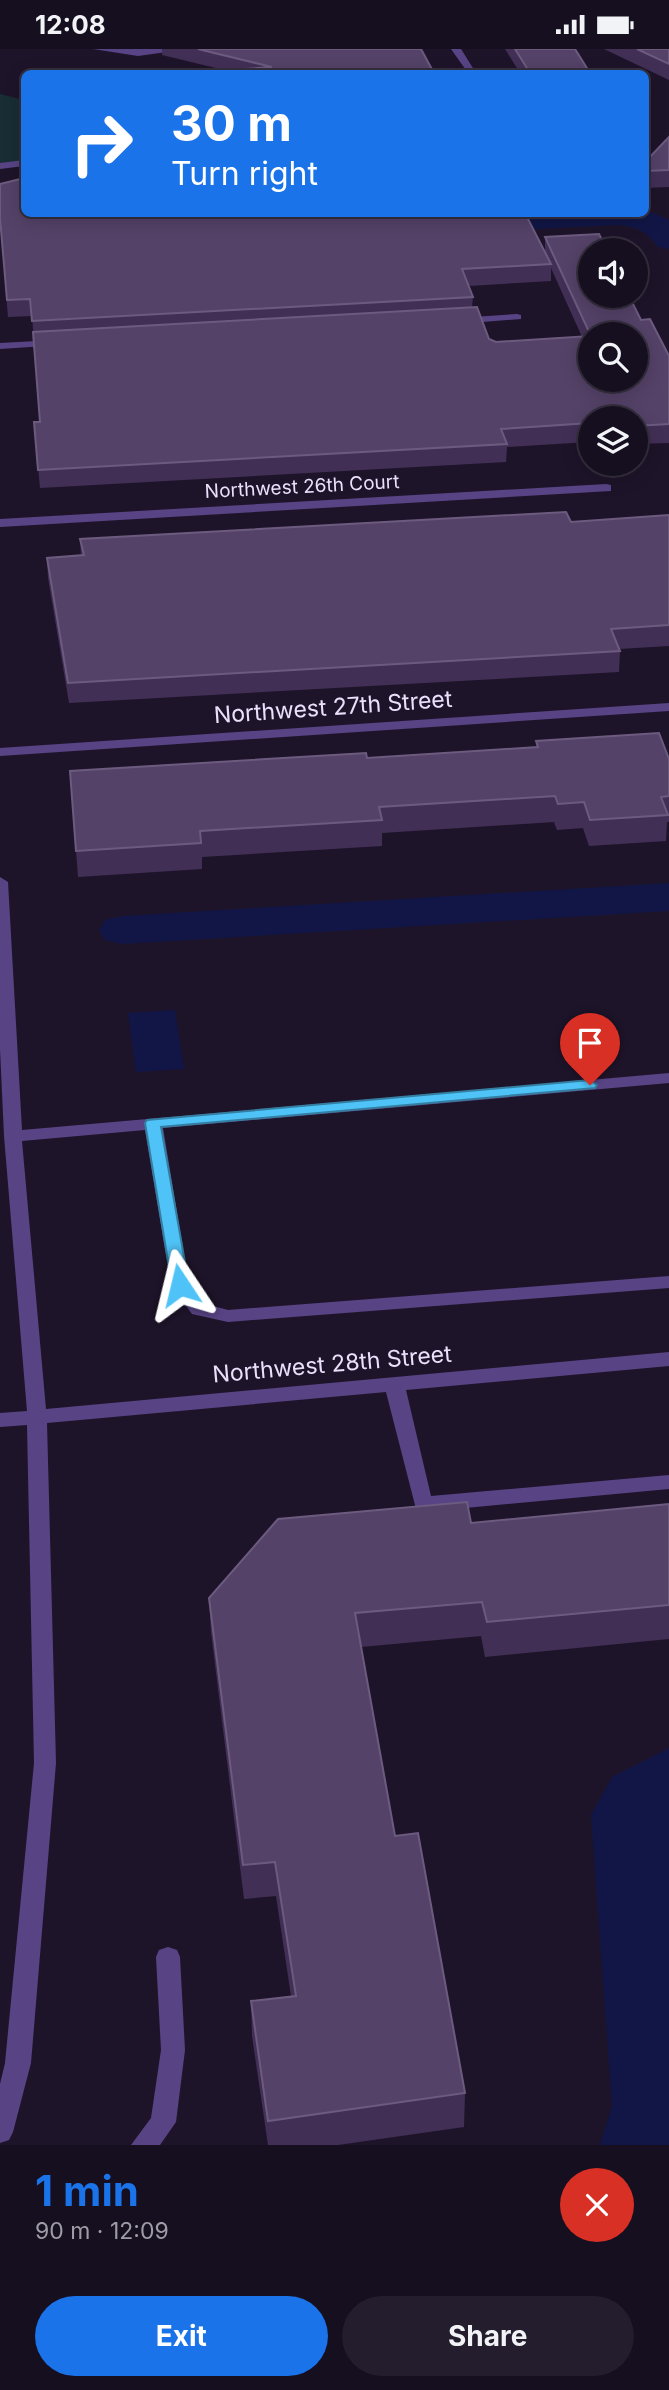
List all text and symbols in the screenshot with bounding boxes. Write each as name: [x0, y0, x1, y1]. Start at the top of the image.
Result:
text: 12:08: [35, 9, 106, 40]
text: 30 m: [171, 94, 292, 153]
icon: right: [56, 98, 147, 189]
text: Turn right: [171, 154, 318, 193]
map controls: [578, 238, 648, 476]
button: sound: [578, 238, 648, 308]
button: search: [578, 322, 648, 392]
button: layers: [578, 406, 648, 476]
street label: Northwest 26th Court: [204, 470, 400, 503]
street label: Northwest 27th Street: [213, 685, 454, 729]
pin: [560, 1013, 620, 1085]
icon: arrive: [571, 1024, 609, 1062]
position arrow: [143, 1248, 217, 1322]
street label: Northwest 28th Street: [211, 1340, 453, 1388]
text: 1 min: [35, 2165, 139, 2216]
button: close: [560, 2168, 634, 2242]
text: 90 m · 12:09: [35, 2217, 169, 2245]
button: Exit: [35, 2296, 328, 2376]
button: Share: [342, 2296, 634, 2376]

